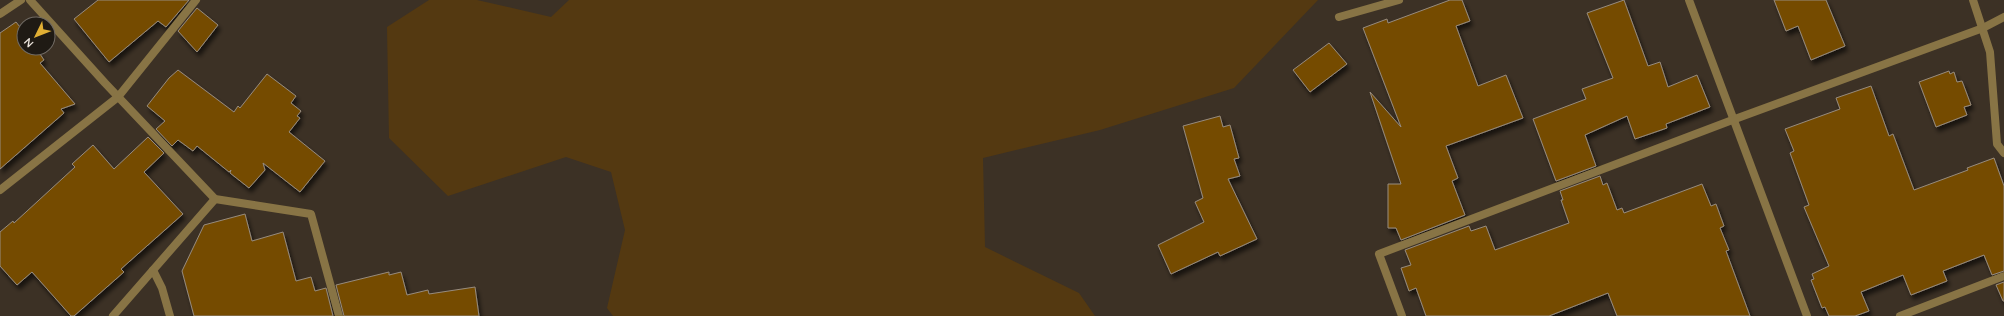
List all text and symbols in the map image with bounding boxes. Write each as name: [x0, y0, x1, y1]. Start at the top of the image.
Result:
north arrow: [16, 16, 56, 56]
text: N: [21, 35, 37, 51]

